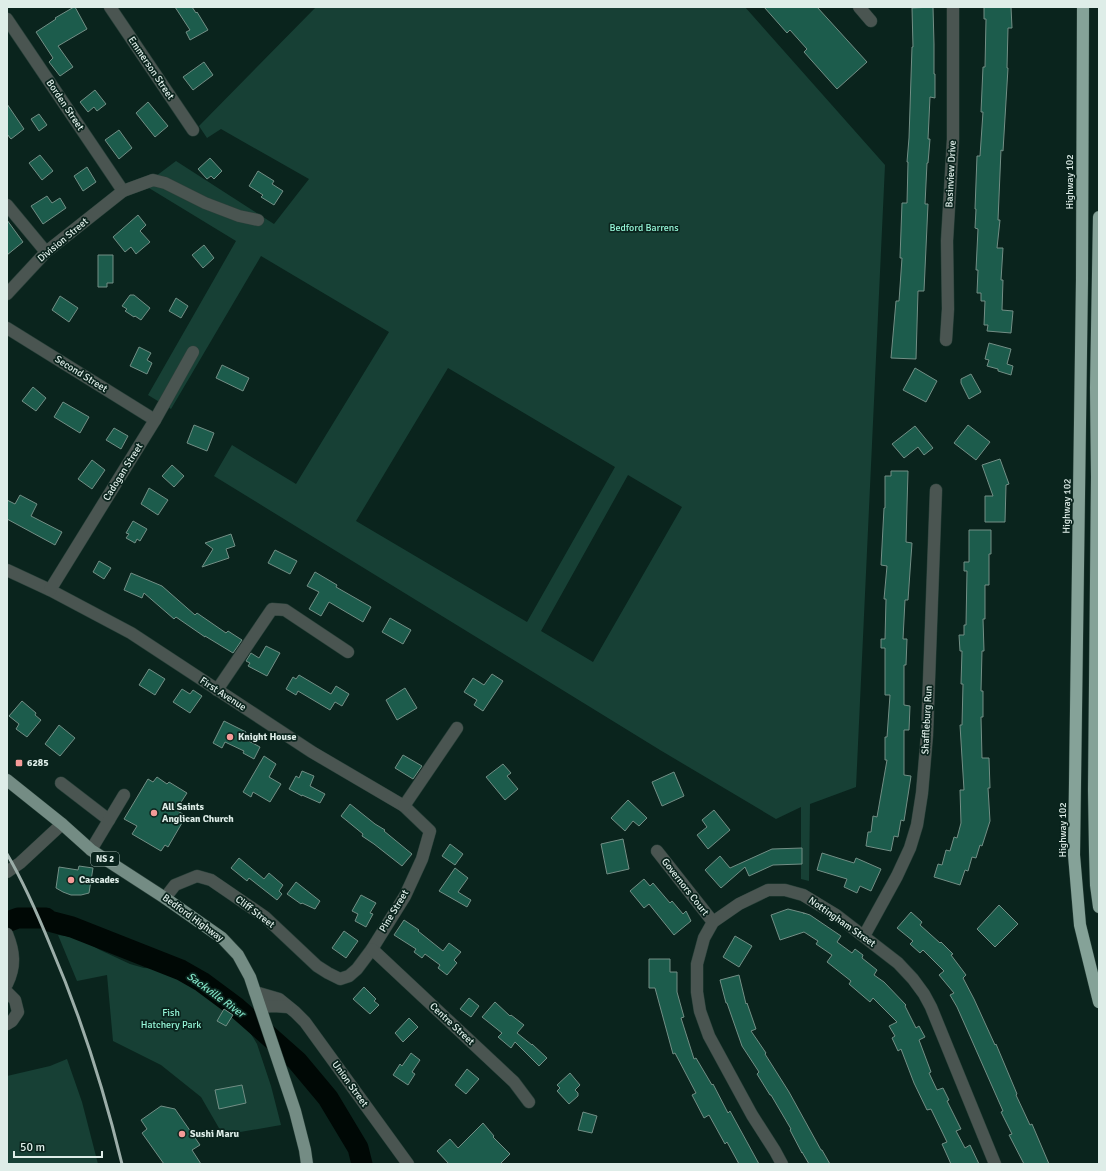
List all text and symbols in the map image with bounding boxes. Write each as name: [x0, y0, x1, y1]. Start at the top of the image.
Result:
street label: Emmerson Street: [125, 34, 177, 102]
street label: Borden Street: [44, 77, 87, 133]
street label: Basinview Drive: [943, 140, 959, 208]
street label: Highway 102: [1064, 154, 1076, 210]
street label: Division Street: [35, 215, 91, 265]
park label: Bedford Barrens: [609, 222, 679, 234]
street label: Second Street: [53, 353, 110, 395]
street label: Cadogan Street: [101, 441, 146, 503]
street label: Highway 102: [1061, 478, 1073, 534]
street label: First Avenue: [198, 675, 248, 713]
street label: Shaffleburg Run: [919, 685, 935, 755]
place label: Knight House: [238, 731, 296, 743]
marker: Knight House: [225, 732, 235, 742]
place label: 6285: [27, 757, 49, 769]
marker: 6285: [14, 758, 24, 768]
place label: All Saints Anglican Church: [162, 801, 234, 825]
street label: Highway 102: [1057, 802, 1069, 858]
marker: All Saints Anglican Church: [149, 808, 159, 818]
road number: NS 2: [91, 852, 119, 866]
street label: Governors Court: [659, 856, 711, 918]
place label: Cascades: [79, 874, 120, 886]
marker: Cascades: [66, 875, 76, 885]
street label: Pine Street: [377, 887, 412, 934]
street label: Bedford Highway: [160, 892, 226, 944]
street label: Cliff Street: [233, 893, 277, 931]
street label: Nottingham Street: [806, 894, 878, 950]
water label: Sackville River: [185, 970, 249, 1021]
street label: Centre Street: [427, 1000, 477, 1048]
park label: Fish Hatchery Park: [141, 1007, 201, 1031]
street label: Union Street: [329, 1059, 371, 1110]
place label: Sushi Maru: [190, 1128, 240, 1140]
marker: Sushi Maru: [177, 1129, 187, 1139]
scale bar: [14, 1133, 102, 1159]
text: 50 m: [20, 1140, 45, 1155]

